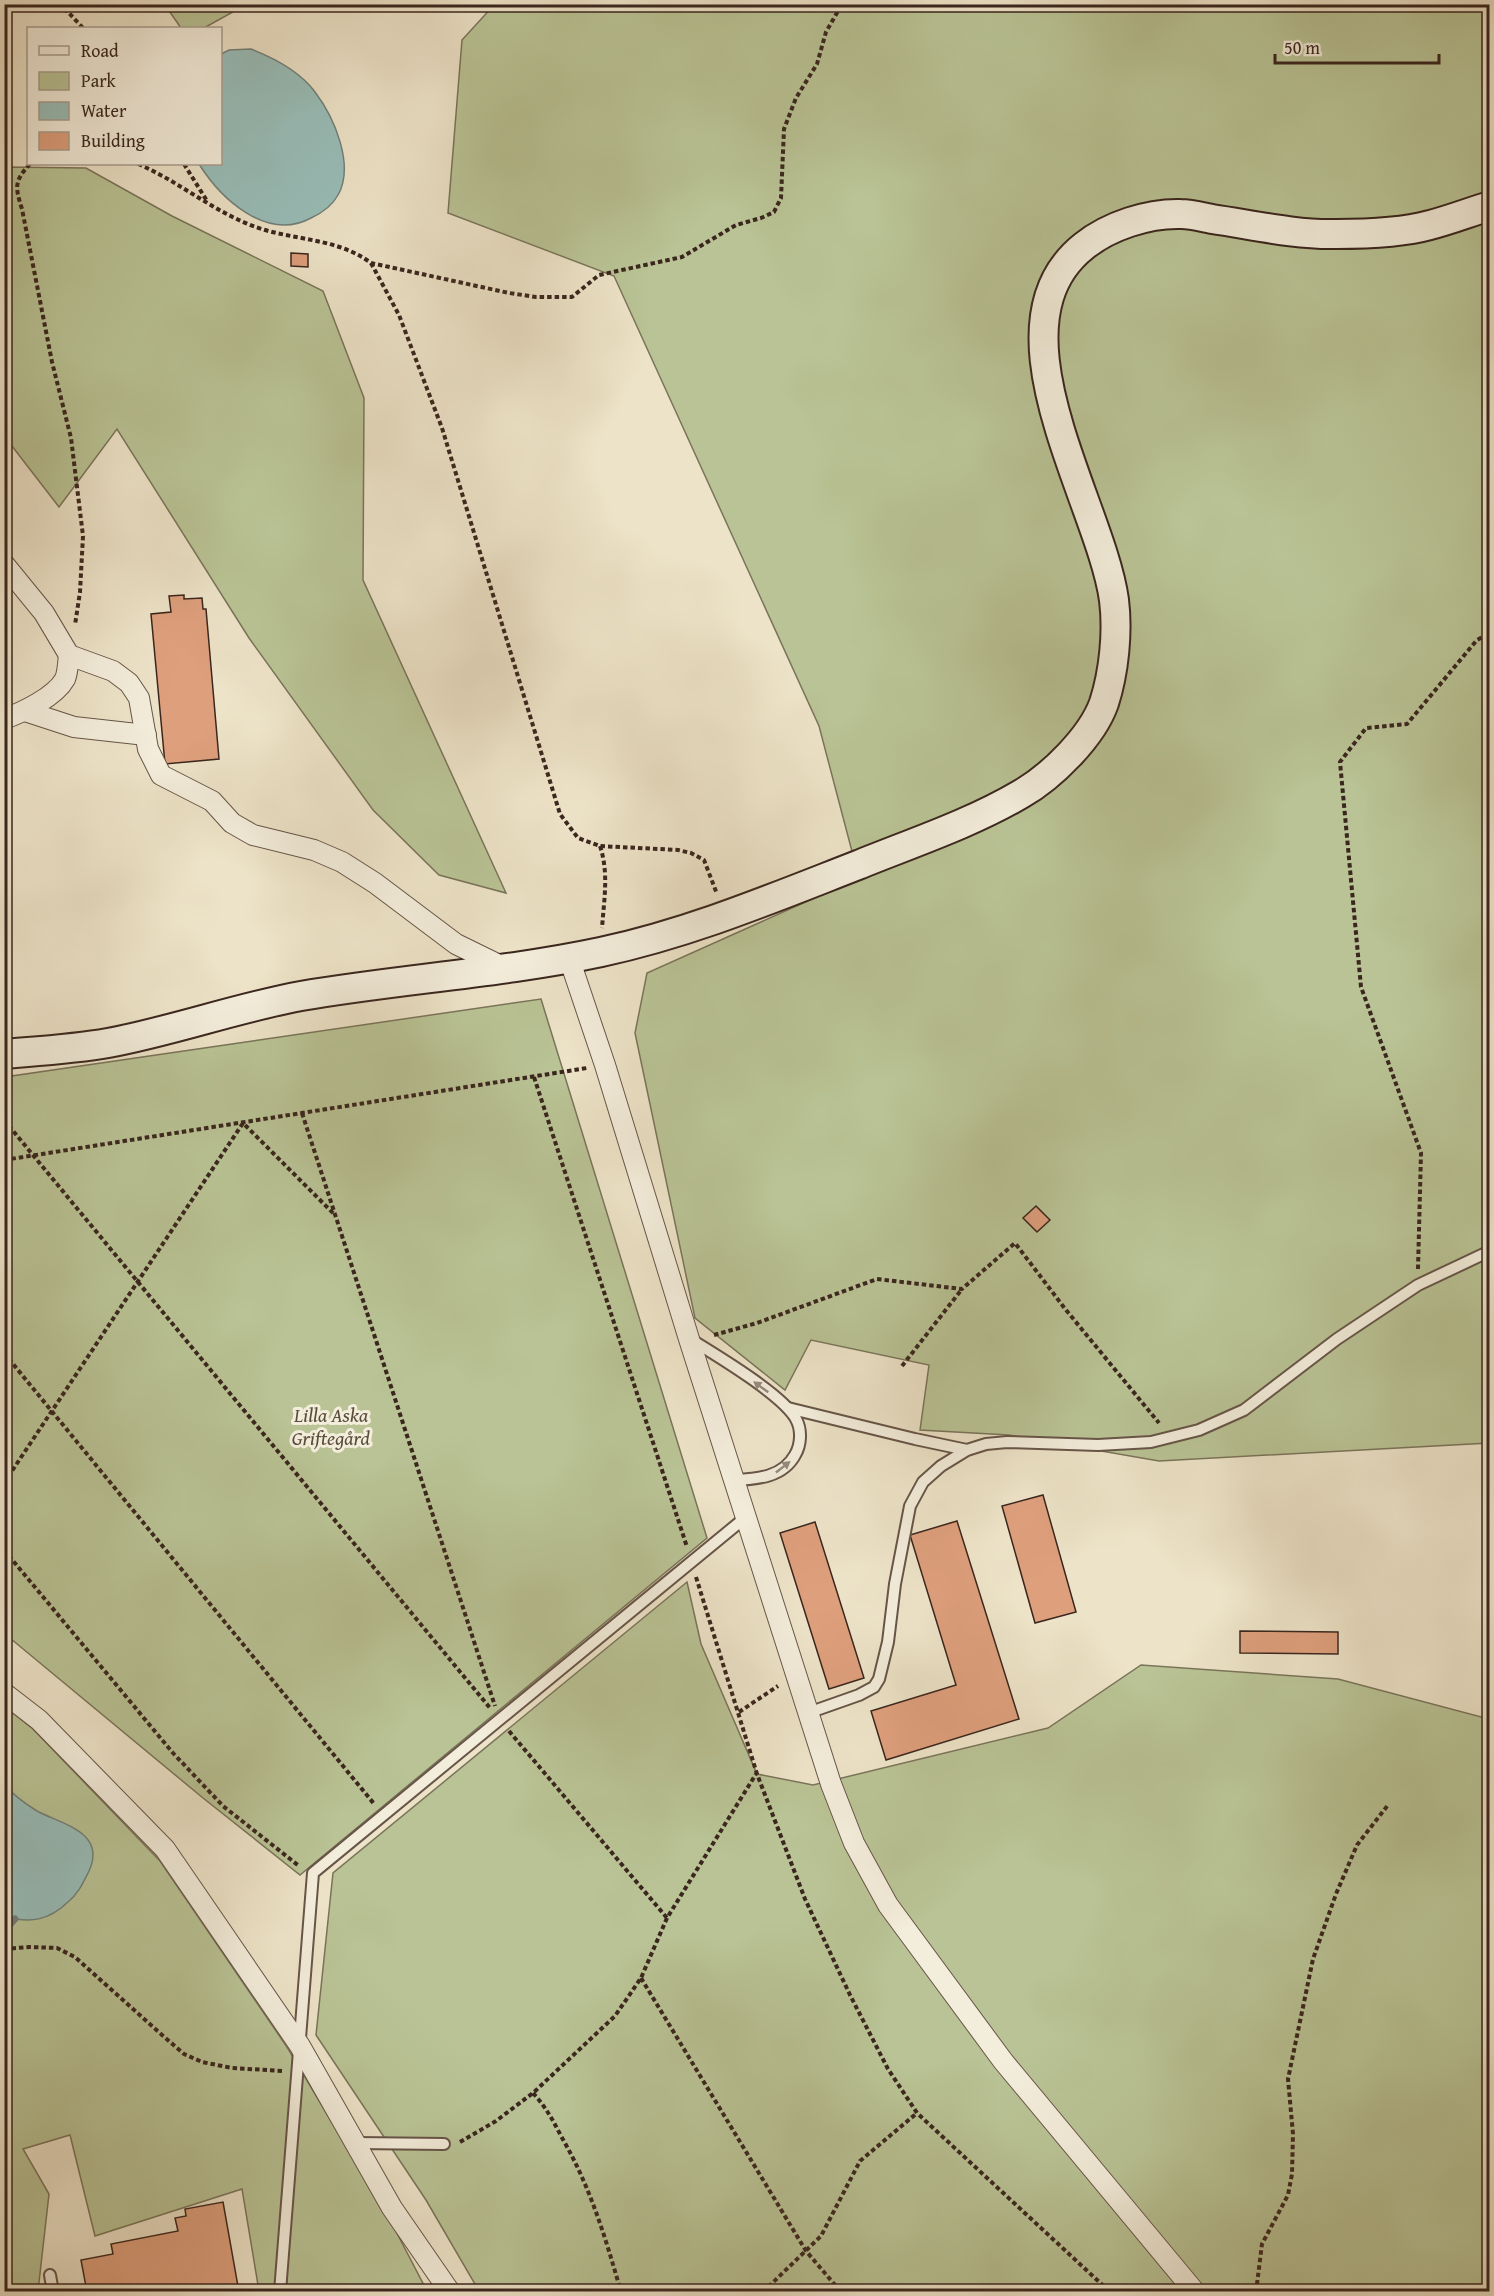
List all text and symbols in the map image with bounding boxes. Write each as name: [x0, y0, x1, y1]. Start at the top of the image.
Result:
legend: [27, 27, 222, 165]
scale bar: [1275, 27, 1438, 65]
text: 50 m: [1284, 34, 1320, 61]
text: Road: [81, 37, 119, 64]
text: Park: [81, 67, 117, 94]
text: Water: [81, 97, 127, 124]
text: Building: [81, 127, 145, 154]
one-way arrow: [754, 1381, 770, 1393]
park label: Lilla Aska Griftegård: [292, 1400, 371, 1452]
one-way arrow: [775, 1460, 791, 1473]

